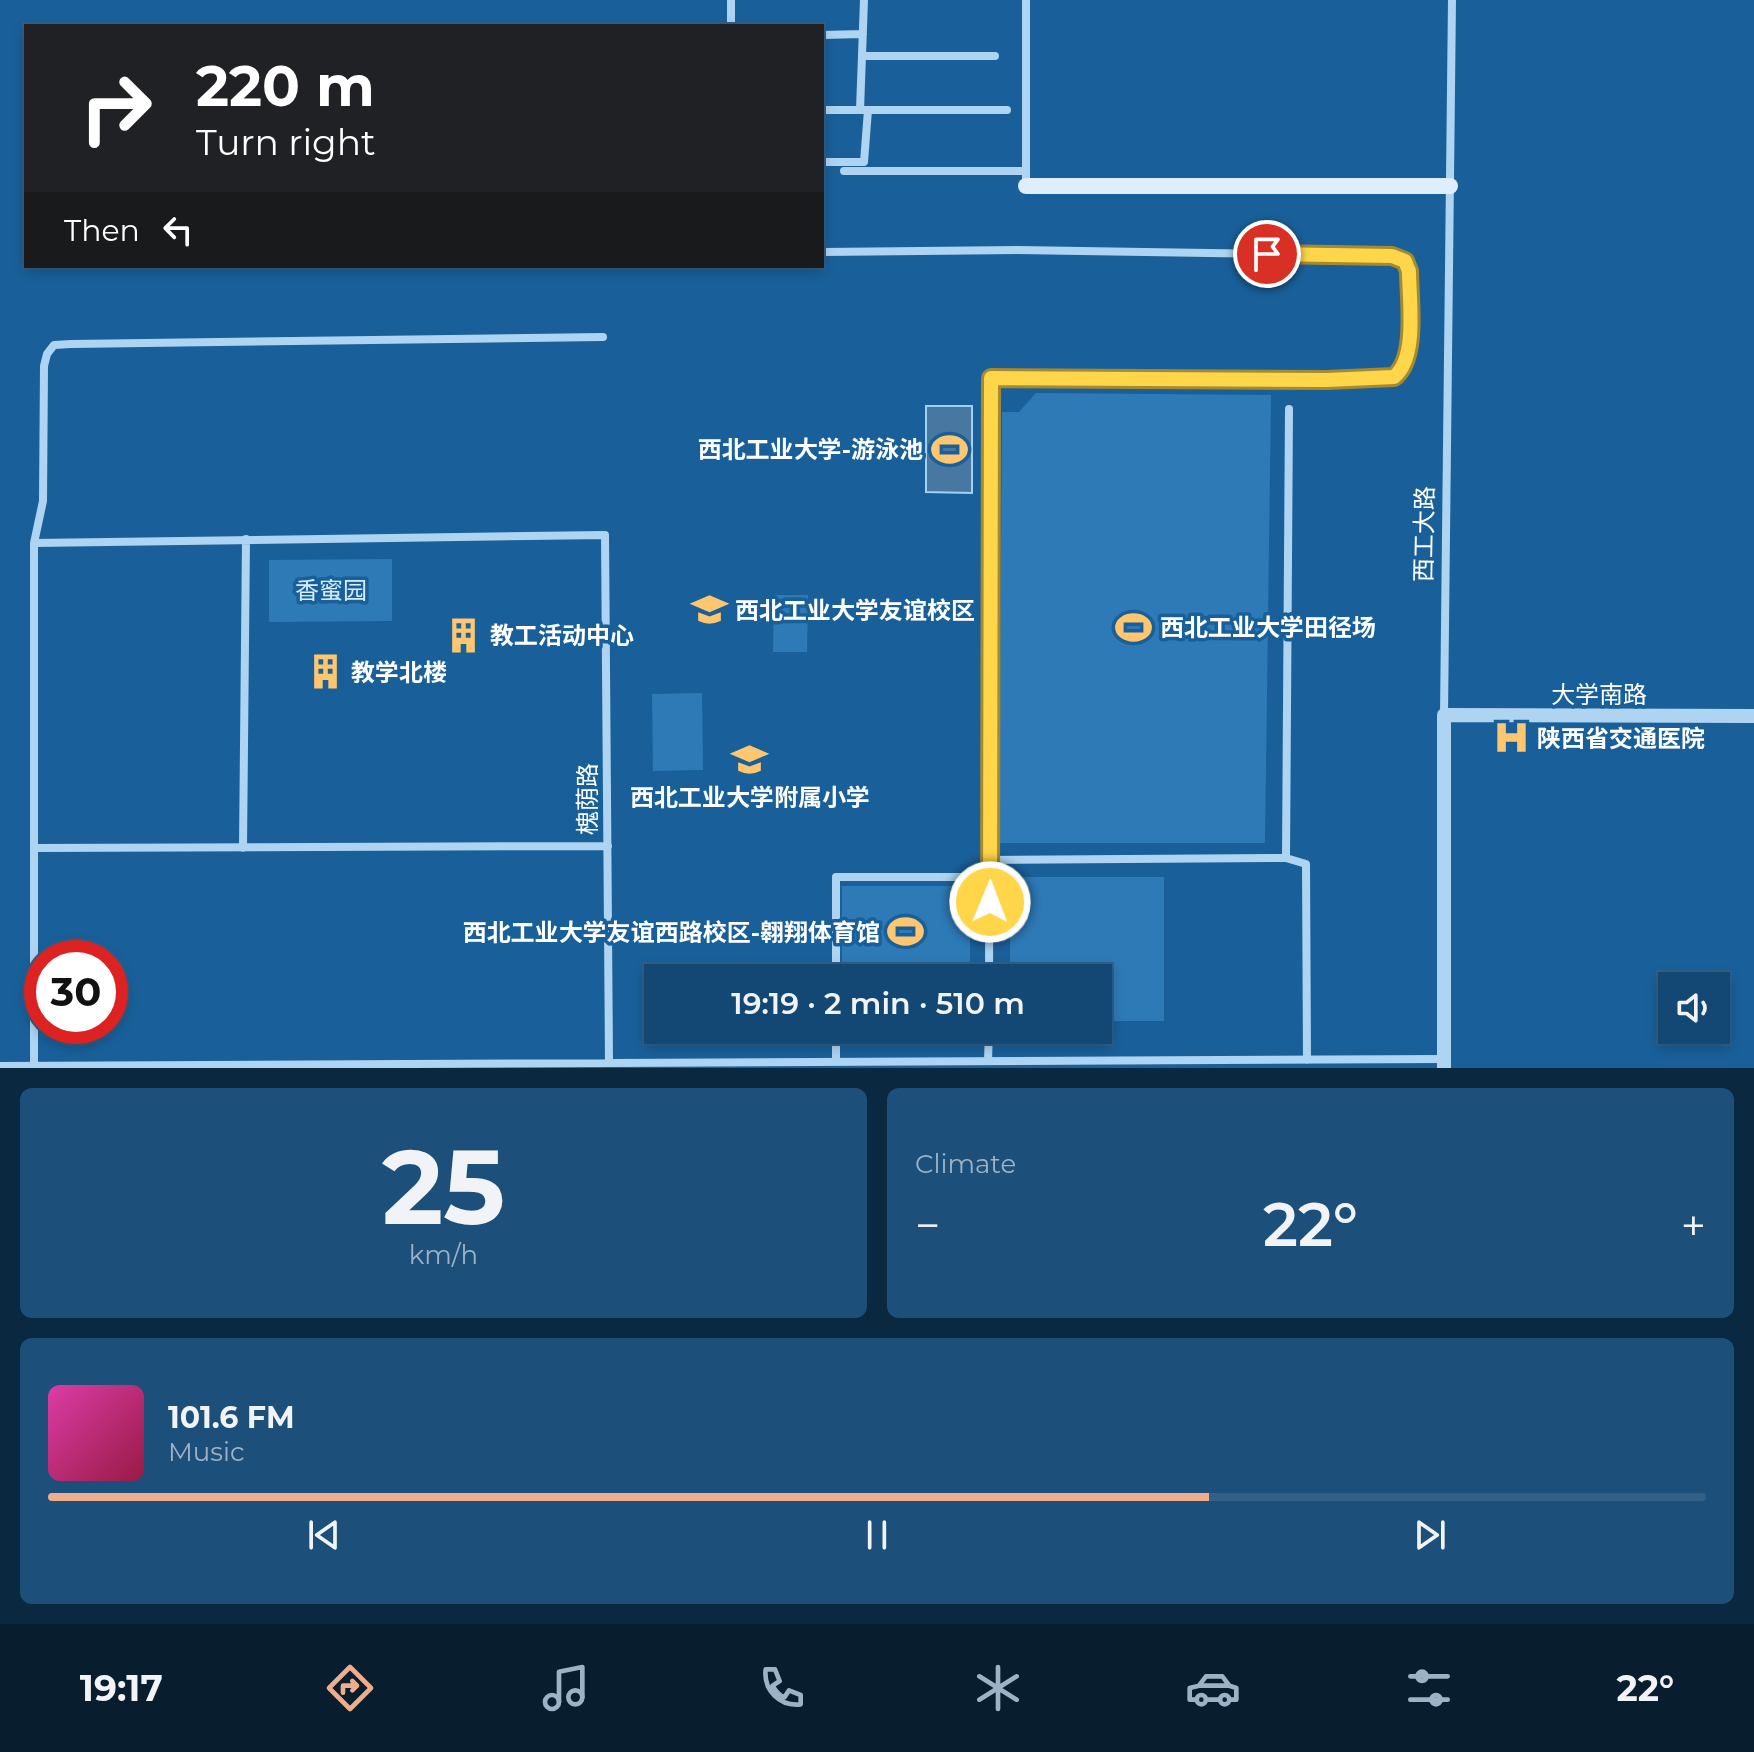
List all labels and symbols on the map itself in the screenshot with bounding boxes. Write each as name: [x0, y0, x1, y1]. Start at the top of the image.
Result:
pin: [1233, 220, 1301, 288]
sports icon: 西北工业大学-游泳池: [930, 430, 968, 468]
place label: 西北工业大学-游泳池: [698, 435, 923, 464]
street label: 西工大路: [1409, 486, 1439, 582]
park label: 香蜜园: [295, 576, 367, 605]
school or university icon: 西北工业大学友谊校区: [690, 591, 728, 629]
place label: 西北工业大学友谊校区: [735, 596, 975, 625]
sports icon: 西北工业大学田径场: [1115, 608, 1153, 646]
place label: 西北工业大学田径场: [1160, 613, 1376, 642]
building icon: 教工活动中心: [445, 616, 483, 654]
place label: 教工活动中心: [490, 621, 634, 650]
building icon: 教学北楼: [306, 653, 344, 691]
place label: 教学北楼: [351, 658, 447, 687]
street label: 大学南路: [1551, 680, 1647, 709]
hospital icon: 陕西省交通医院: [1492, 719, 1530, 757]
place label: 陕西省交通医院: [1537, 724, 1705, 753]
school or university icon: 西北工业大学附属小学: [731, 741, 769, 779]
street label: 槐荫路: [573, 763, 602, 835]
place label: 西北工业大学附属小学: [630, 783, 870, 812]
position arrow: [948, 860, 1032, 944]
sports icon: 西北工业大学友谊西路校区-翱翔体育馆: [887, 913, 925, 951]
place label: 西北工业大学友谊西路校区-翱翔体育馆: [463, 918, 880, 947]
speed limit sign: 30: [24, 940, 128, 1044]

